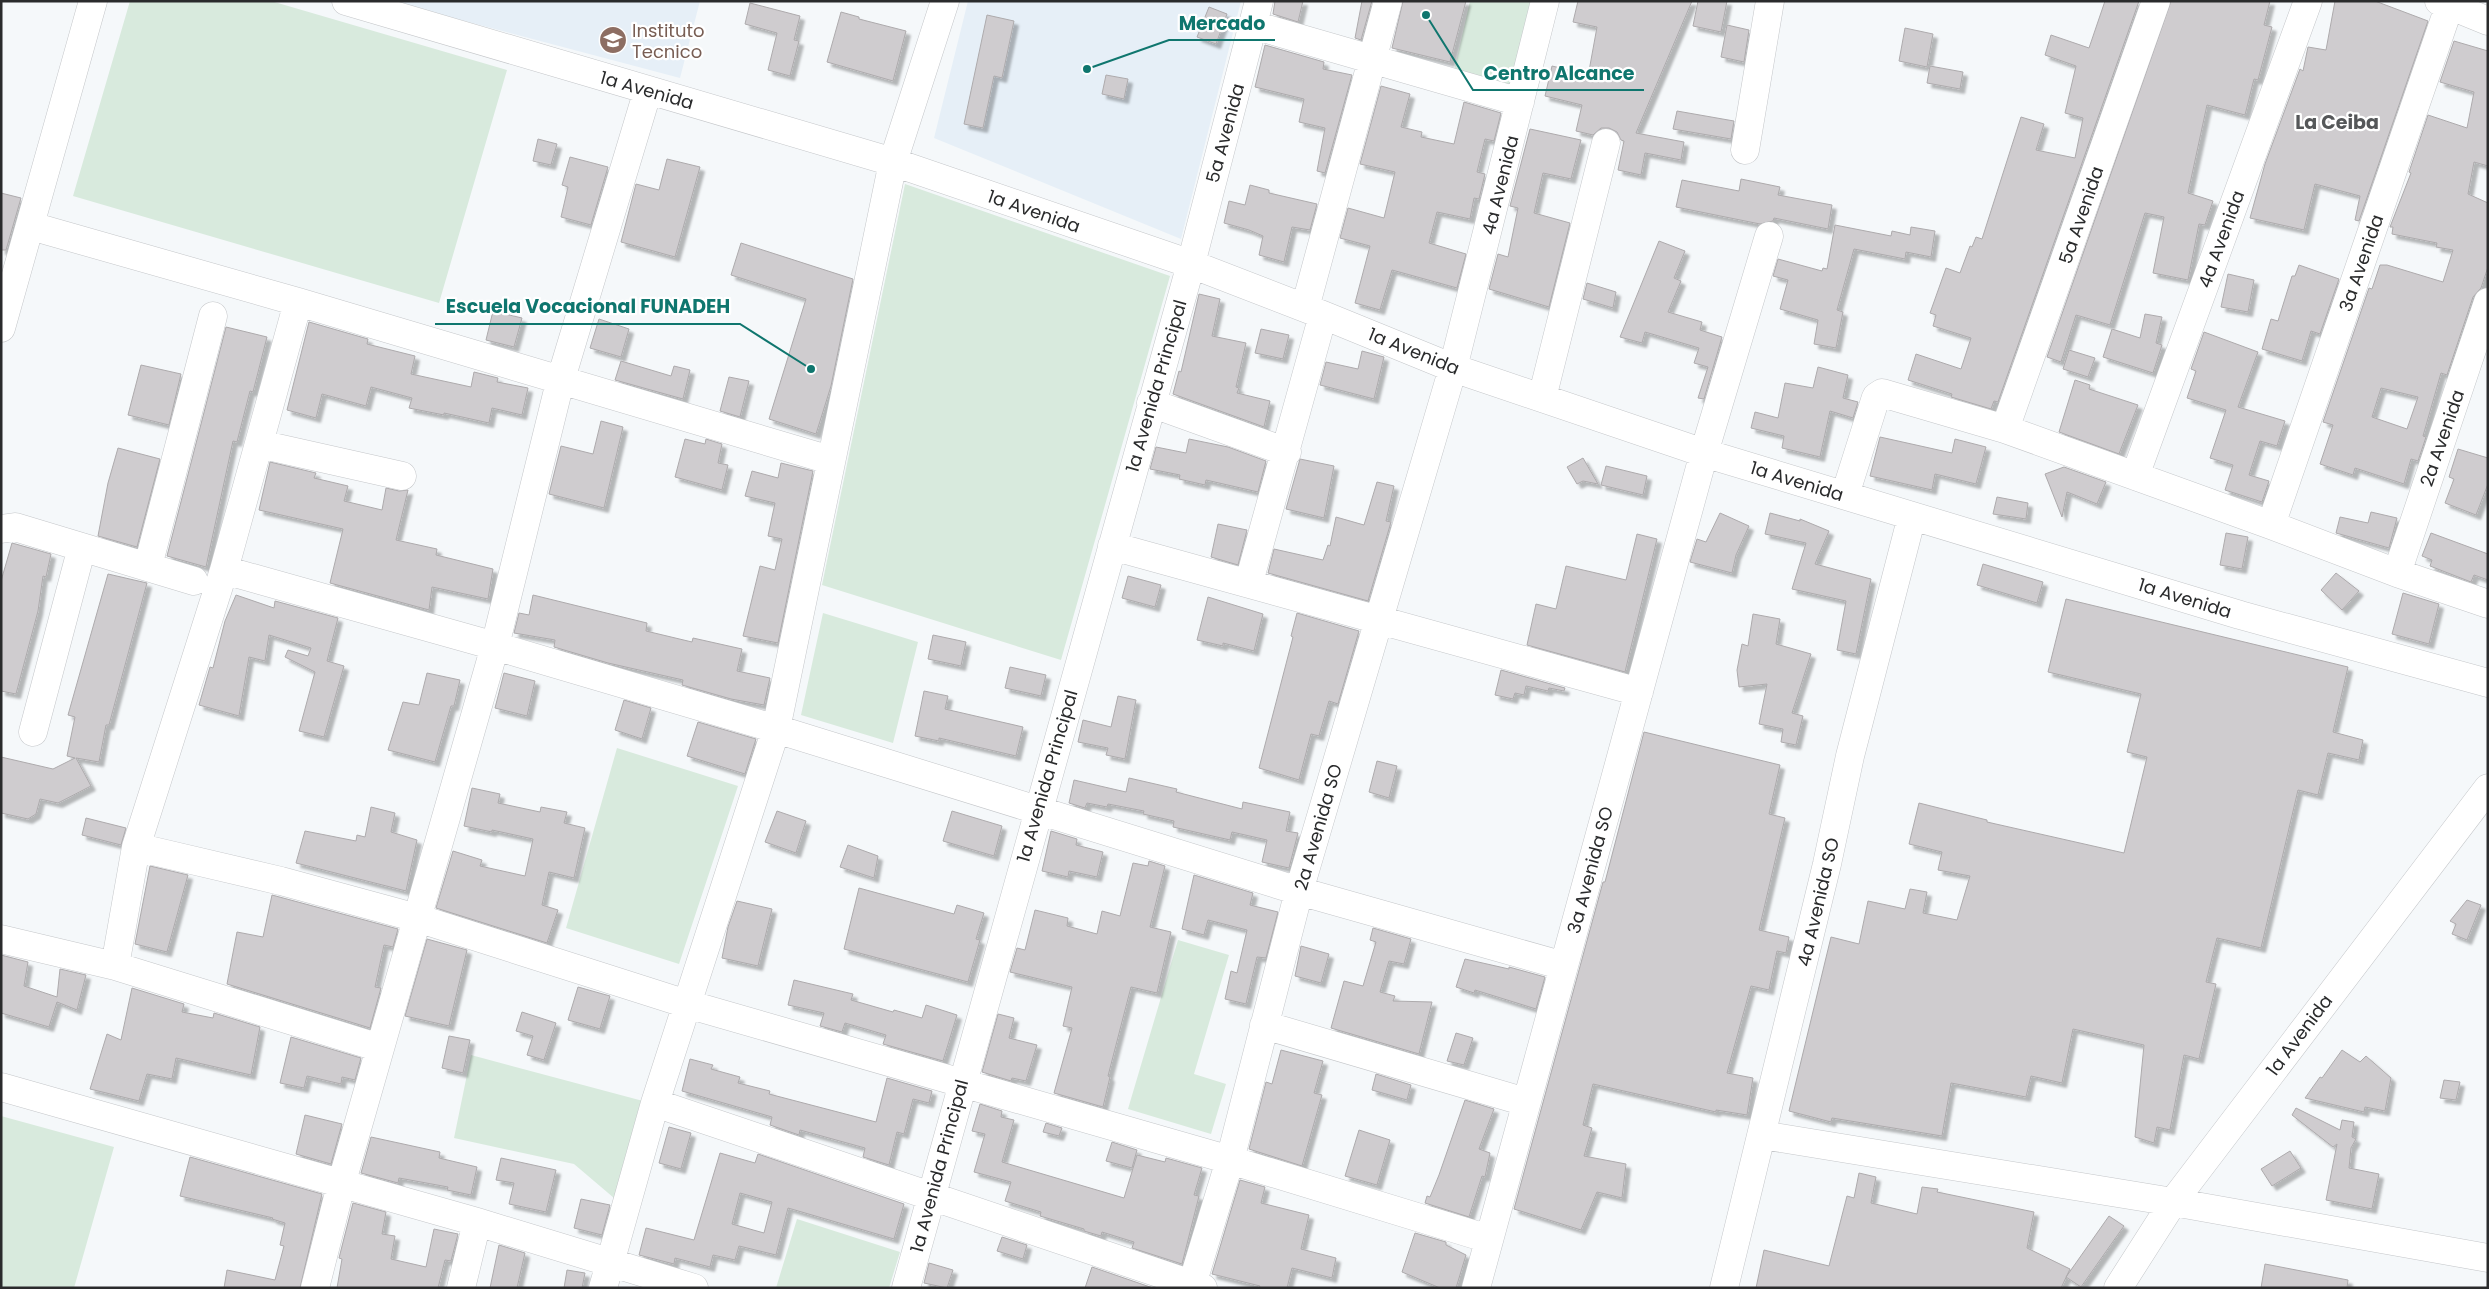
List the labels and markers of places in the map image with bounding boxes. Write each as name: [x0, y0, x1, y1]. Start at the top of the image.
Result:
callout: Mercado: [1169, 6, 1275, 40]
place label: Instituto Tecnico: [632, 18, 704, 64]
school or university icon: Instituto Tecnico: [598, 25, 628, 55]
callout: Centro Alcance: [1473, 56, 1644, 90]
callout: Escuela Vocacional FUNADEH: [435, 290, 740, 324]

